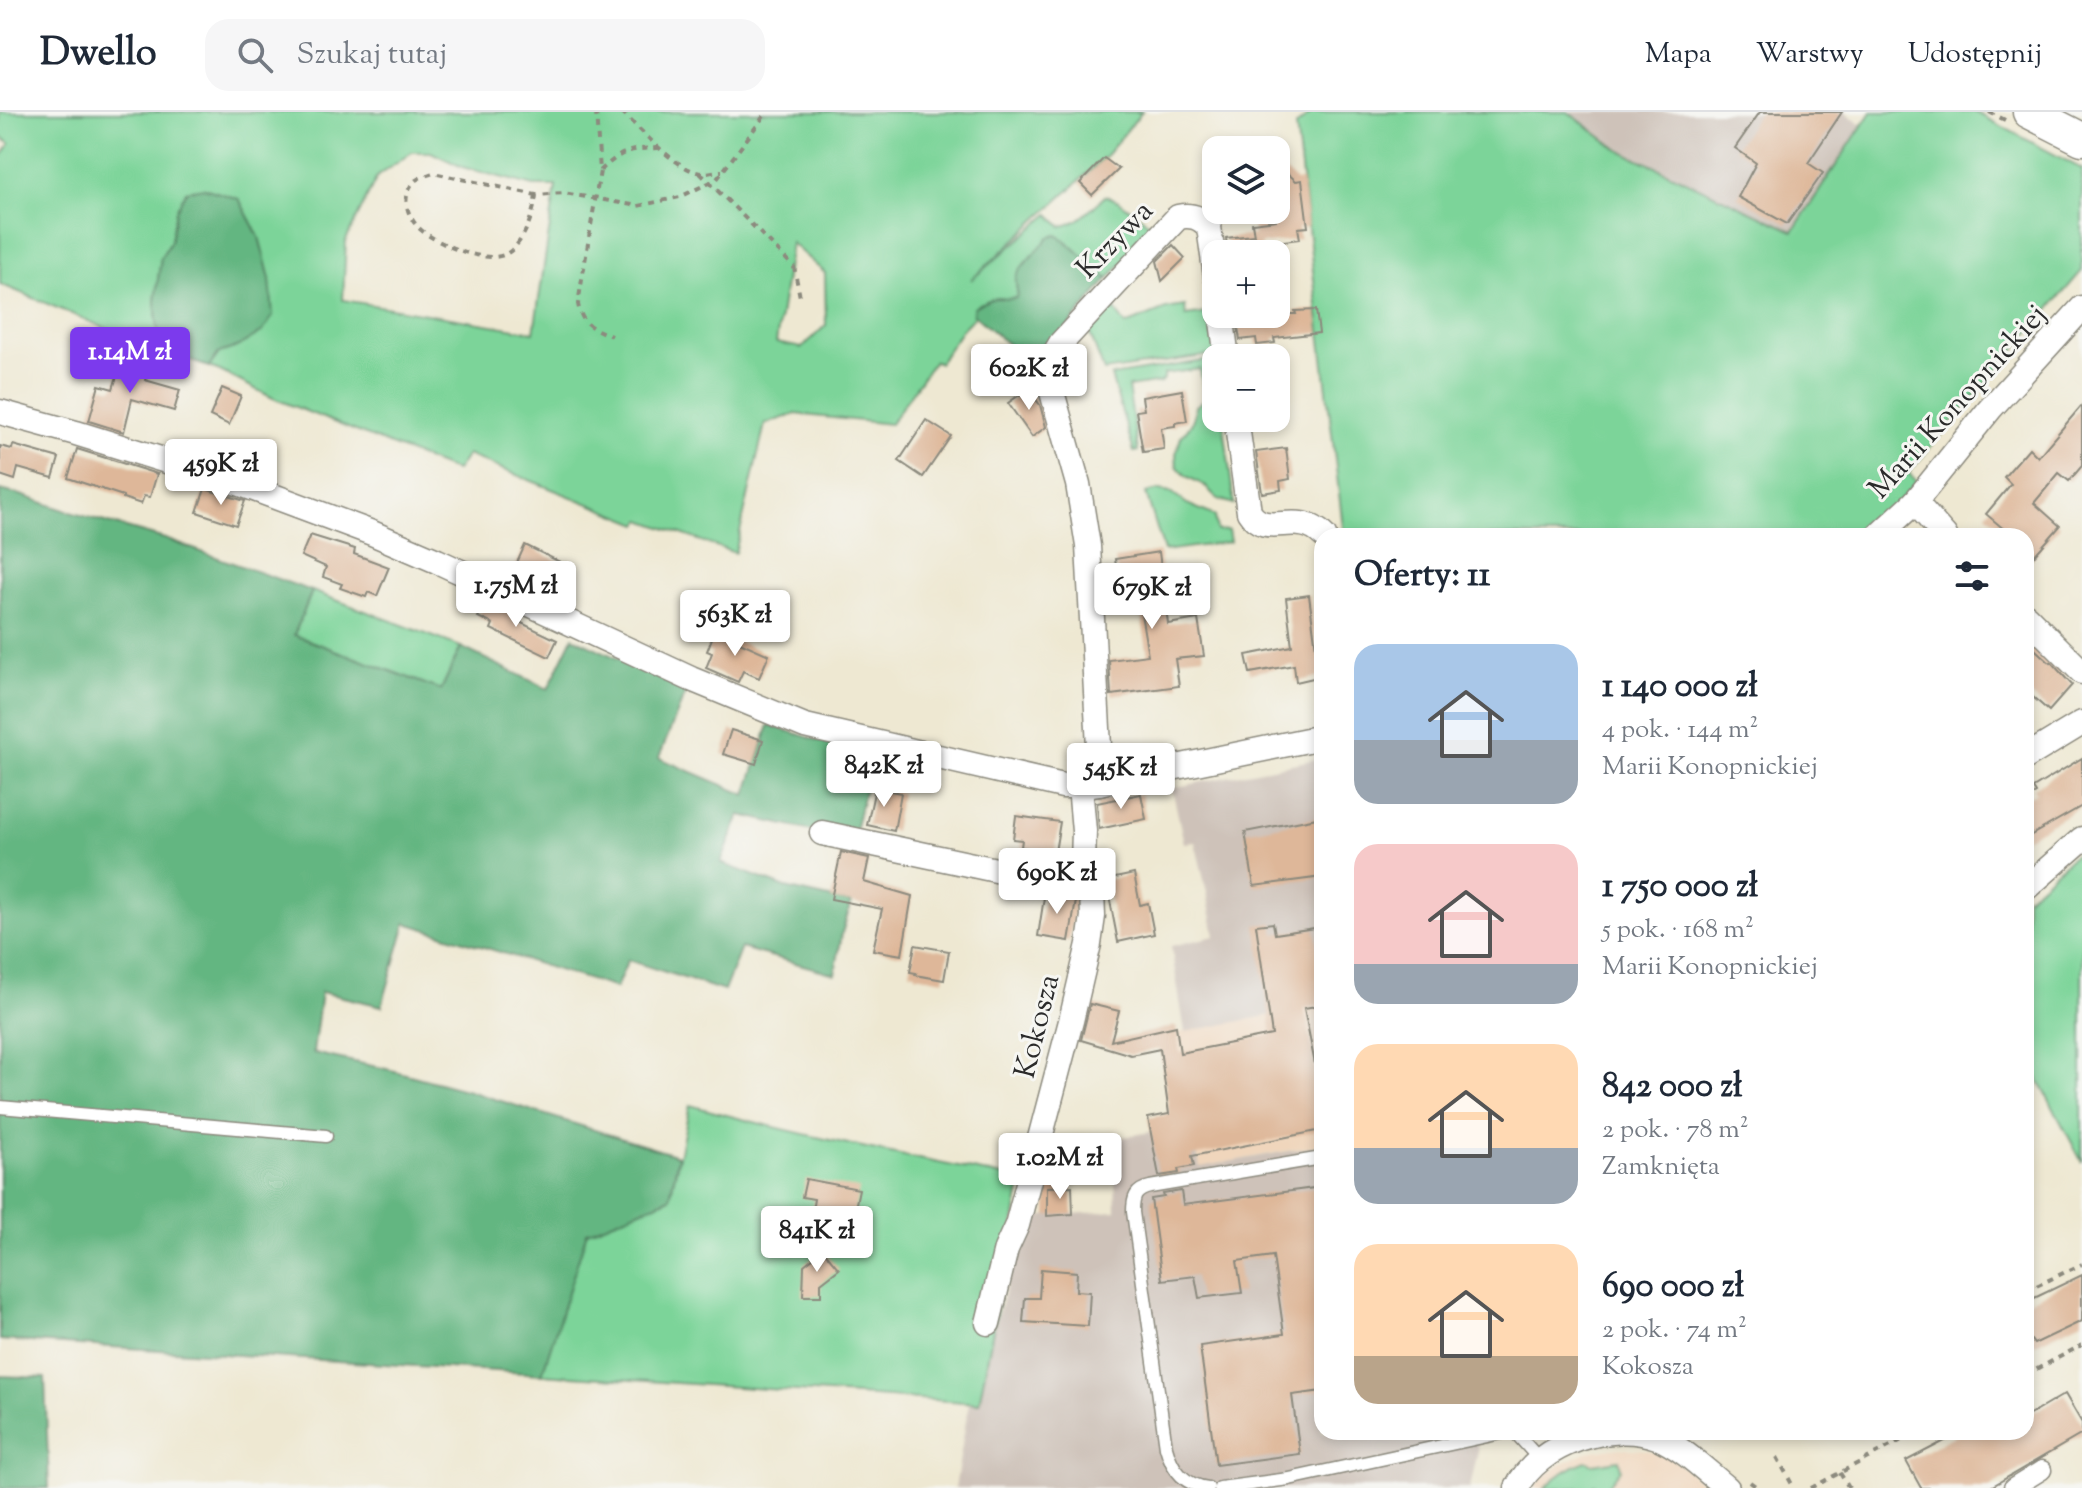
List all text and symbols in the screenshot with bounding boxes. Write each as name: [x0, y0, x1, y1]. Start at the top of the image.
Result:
search box: [205, 19, 765, 91]
text: Dwello: [40, 28, 157, 82]
icon: search: [233, 33, 277, 77]
text: Szukaj tutaj: [297, 34, 447, 77]
text: Mapa: [1645, 35, 1712, 75]
text: Warstwy: [1756, 35, 1864, 75]
text: Udostępnij: [1908, 35, 2042, 75]
map controls: [1202, 136, 1290, 432]
button: layers: [1202, 136, 1290, 224]
street label: Krzywa: [1067, 192, 1164, 290]
button: +: [1202, 240, 1290, 328]
street label: Marii Konopnickiej: [1860, 296, 2058, 510]
pin: 1.14M zł: [47, 327, 213, 395]
text: 1.14M zł: [88, 334, 172, 371]
pin: 602K zł: [955, 344, 1103, 412]
button: −: [1202, 344, 1290, 432]
text: 602K zł: [989, 351, 1069, 388]
pin: 459K zł: [147, 439, 295, 507]
text: 459K zł: [183, 446, 259, 483]
text: Oferty: 11: [1354, 552, 1490, 601]
icon: filters: [1950, 554, 1994, 598]
pin: 1.75M zł: [433, 561, 599, 629]
pin: 679K zł: [1078, 563, 1226, 631]
text: 1.75M zł: [474, 568, 558, 605]
text: 679K zł: [1112, 570, 1192, 607]
pin: 563K zł: [661, 590, 809, 658]
text: 563K zł: [698, 597, 772, 634]
text: 1 140 000 zł: [1602, 663, 1758, 712]
icon: home: [1418, 676, 1514, 772]
text: 4 pok. · 144 m²: [1602, 712, 1758, 749]
pin: 842K zł: [810, 741, 958, 809]
pin: 545K zł: [1047, 743, 1195, 811]
text: 842K zł: [844, 748, 924, 785]
text: Marii Konopnickiej: [1602, 749, 1818, 786]
text: 545K zł: [1085, 750, 1157, 787]
pin: 690K zł: [983, 848, 1131, 916]
text: 690K zł: [1017, 855, 1097, 892]
text: 1 750 000 zł: [1602, 863, 1758, 912]
icon: home: [1418, 876, 1514, 972]
text: 5 pok. · 168 m²: [1602, 912, 1754, 949]
text: Marii Konopnickiej: [1602, 949, 1818, 986]
street label: Kokosza: [1005, 970, 1072, 1083]
text: 842 000 zł: [1602, 1063, 1743, 1112]
icon: home: [1418, 1076, 1514, 1172]
text: 2 pok. · 78 m²: [1602, 1112, 1748, 1149]
pin: 1.02M zł: [977, 1133, 1143, 1201]
text: 1.02M zł: [1017, 1140, 1103, 1177]
text: Zamknięta: [1602, 1149, 1720, 1186]
pin: 841K zł: [743, 1206, 891, 1274]
text: 841K zł: [779, 1213, 855, 1250]
text: 690 000 zł: [1602, 1263, 1744, 1312]
icon: home: [1418, 1276, 1514, 1372]
text: 2 pok. · 74 m²: [1602, 1312, 1747, 1349]
text: Kokosza: [1602, 1349, 1694, 1386]

